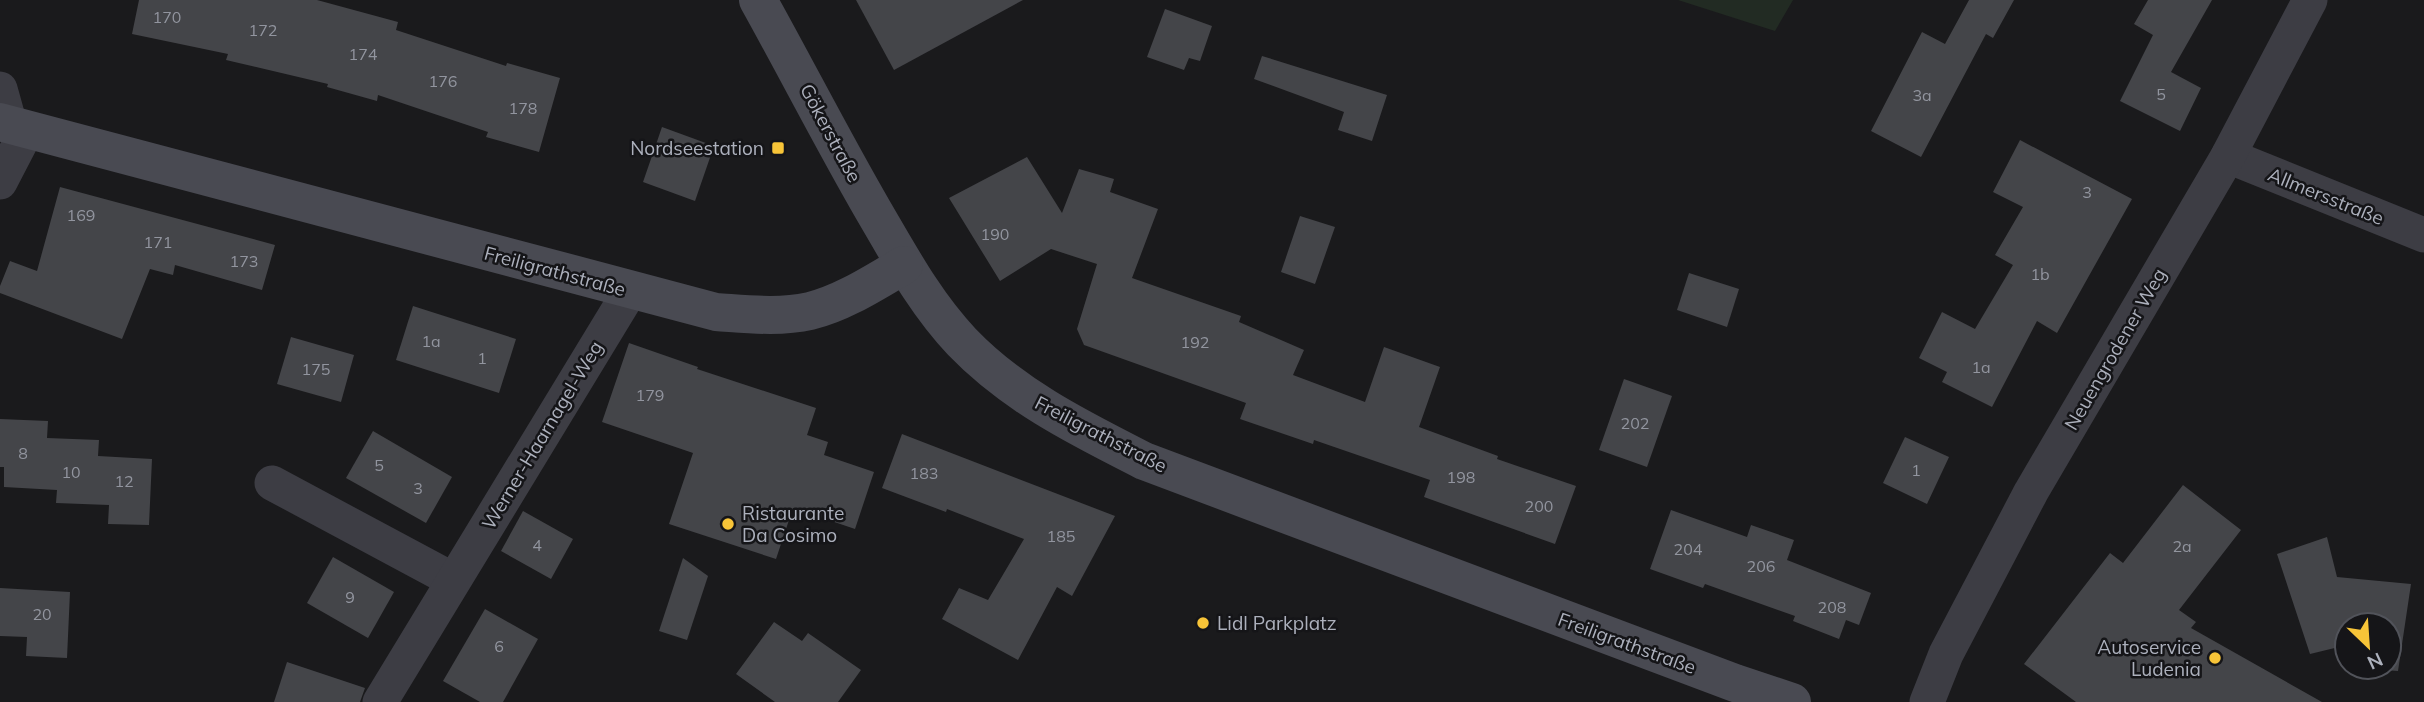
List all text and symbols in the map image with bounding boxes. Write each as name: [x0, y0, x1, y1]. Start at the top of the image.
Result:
house number: 170: [153, 7, 181, 27]
house number: 172: [249, 20, 277, 40]
house number: 174: [349, 44, 378, 64]
house number: 176: [429, 71, 457, 91]
street label: Gökerstraße: [795, 80, 867, 186]
house number: 5: [2156, 84, 2166, 104]
house number: 3a: [1912, 85, 1932, 105]
house number: 178: [509, 98, 537, 118]
place label: Nordseestation: [630, 136, 764, 160]
marker: Nordseestation: [770, 140, 786, 156]
street label: Allmersstraße: [2265, 162, 2387, 230]
house number: 3: [2082, 182, 2092, 202]
house number: 169: [67, 205, 95, 225]
house number: 190: [981, 224, 1009, 244]
house number: 171: [144, 232, 172, 252]
street label: Freiligrathstraße: [482, 241, 628, 301]
house number: 173: [230, 251, 258, 271]
house number: 1b: [2030, 264, 2050, 284]
street label: Neuengrodener Weg: [2059, 264, 2171, 434]
house number: 1a: [421, 331, 441, 351]
house number: 192: [1181, 332, 1209, 352]
street label: Werner-Haarnagel-Weg: [476, 336, 608, 534]
house number: 1: [477, 348, 487, 368]
house number: 1a: [1971, 357, 1991, 377]
house number: 175: [302, 359, 330, 379]
house number: 179: [636, 385, 664, 405]
street label: Freiligrathstraße: [1031, 390, 1171, 478]
house number: 202: [1621, 413, 1649, 433]
house number: 8: [18, 443, 28, 463]
house number: 5: [374, 455, 384, 475]
house number: 1: [1911, 460, 1921, 480]
house number: 10: [61, 462, 81, 482]
house number: 183: [910, 463, 938, 483]
house number: 198: [1447, 467, 1475, 487]
house number: 12: [114, 471, 134, 491]
house number: 3: [413, 478, 423, 498]
house number: 200: [1525, 496, 1553, 516]
place label: Ristaurante Da Cosimo: [742, 501, 844, 547]
marker: Ristaurante Da Cosimo: [720, 516, 736, 532]
house number: 185: [1047, 526, 1075, 546]
house number: 4: [532, 535, 542, 555]
house number: 2a: [2172, 536, 2192, 556]
house number: 204: [1674, 539, 1703, 559]
house number: 206: [1747, 556, 1775, 576]
house number: 9: [345, 587, 355, 607]
house number: 208: [1818, 597, 1846, 617]
house number: 20: [32, 604, 52, 624]
street label: Freiligrathstraße: [1555, 607, 1699, 679]
place label: Lidl Parkplatz: [1217, 611, 1337, 635]
north arrow: [2333, 611, 2403, 681]
marker: Lidl Parkplatz: [1195, 615, 1211, 631]
place label: Autoservice Ludenia: [2097, 635, 2201, 681]
house number: 6: [494, 636, 504, 656]
text: N: [2364, 647, 2387, 675]
marker: Autoservice Ludenia: [2207, 650, 2223, 666]

